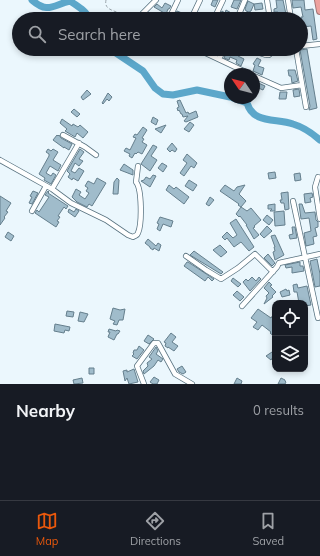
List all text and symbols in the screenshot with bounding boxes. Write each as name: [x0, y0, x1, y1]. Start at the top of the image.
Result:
search box: [12, 12, 308, 56]
icon: search: [26, 23, 48, 45]
text: Search here: [58, 25, 140, 44]
north arrow: [224, 68, 260, 104]
map controls: [272, 300, 308, 372]
button: locate: [272, 300, 308, 336]
button: layers: [272, 336, 308, 372]
text: Nearby: [16, 400, 75, 421]
text: 0 results: [253, 402, 304, 418]
tab: Map: [36, 510, 58, 548]
tab: Directions: [130, 510, 181, 548]
tab: Saved: [252, 510, 284, 548]

